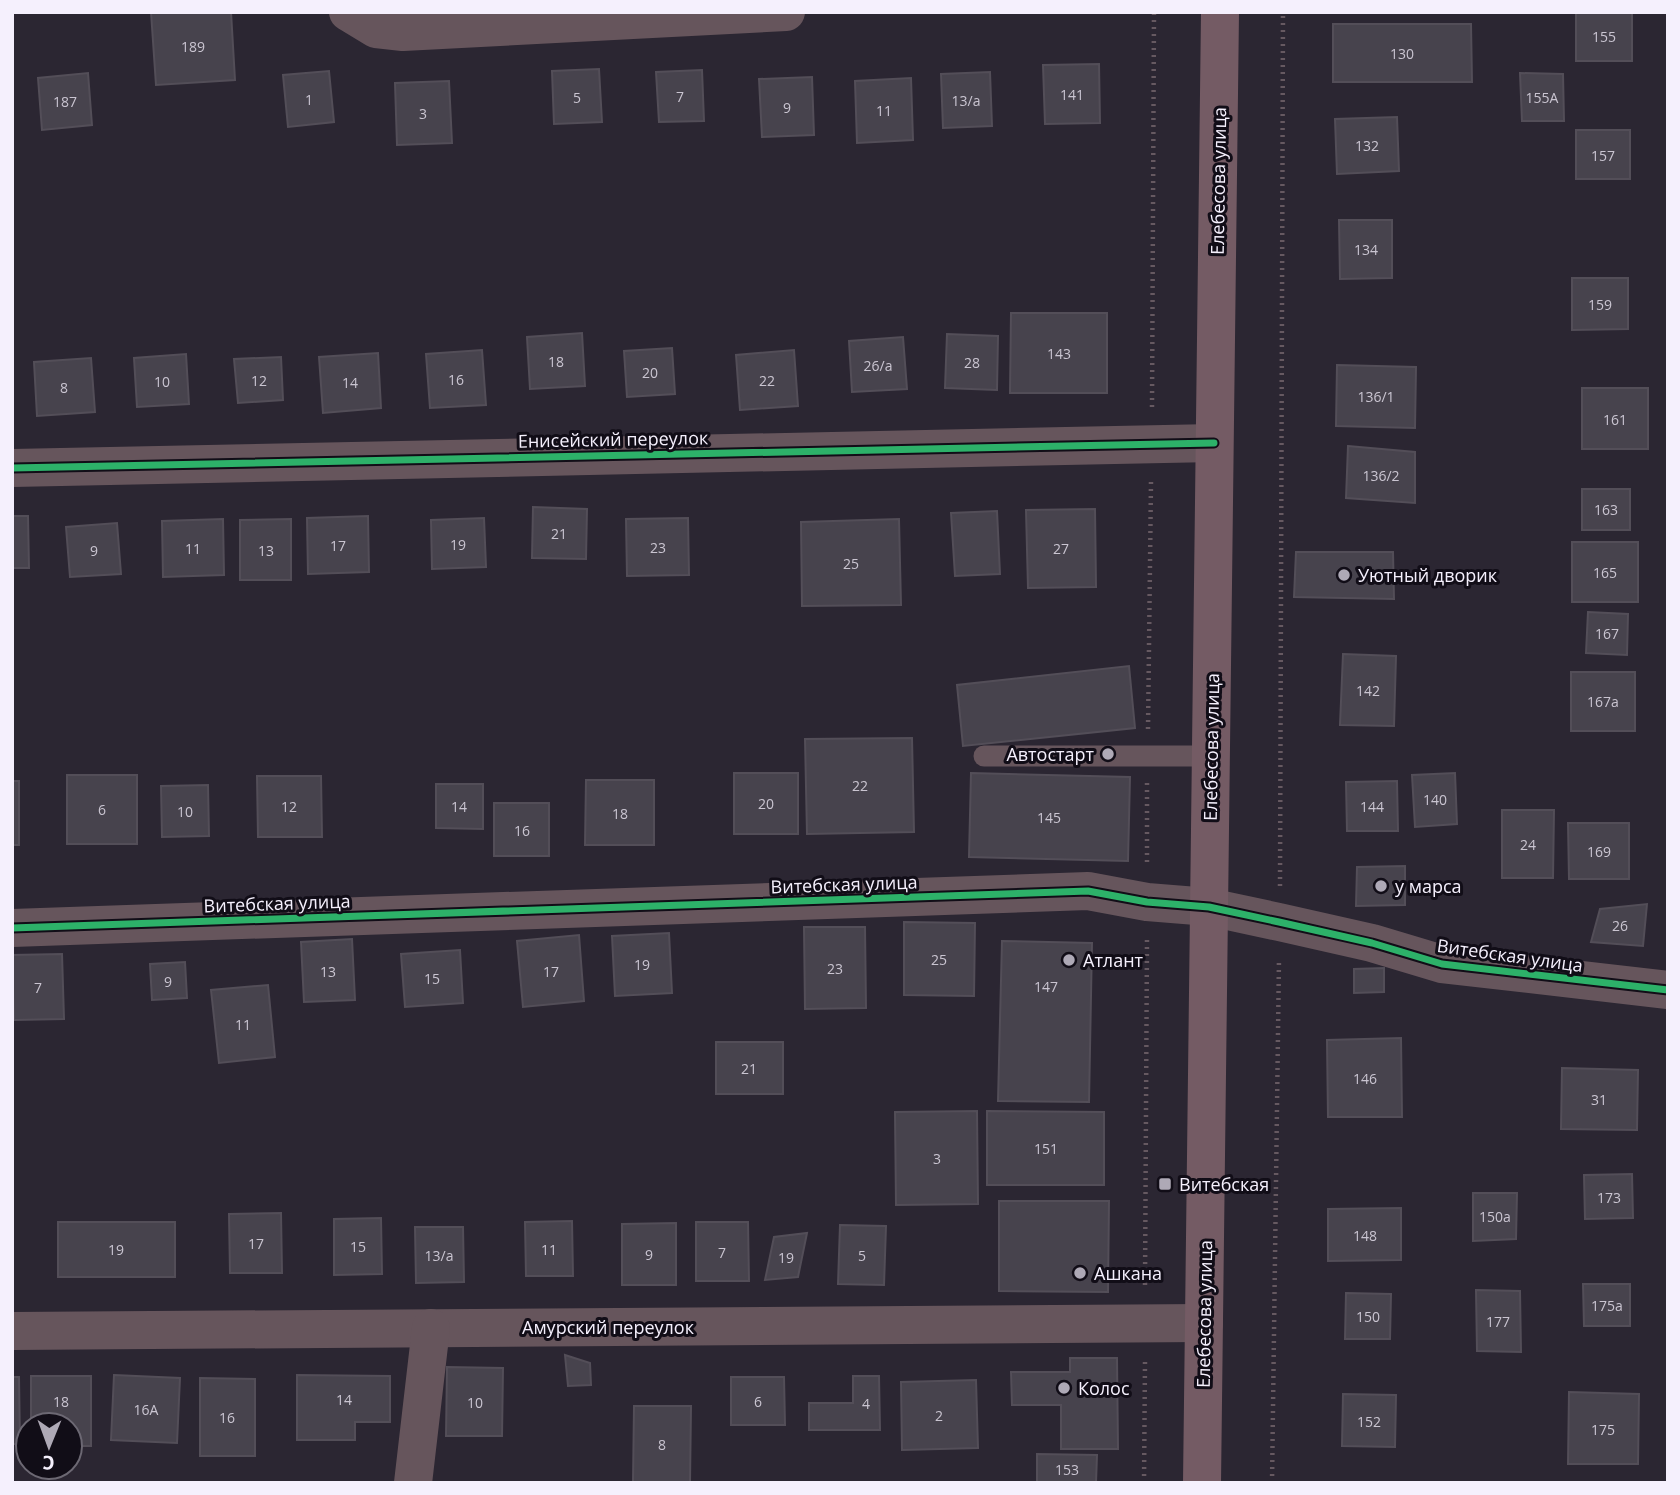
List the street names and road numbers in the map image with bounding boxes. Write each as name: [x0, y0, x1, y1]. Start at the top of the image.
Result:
street label: Елебесова улица: [1205, 107, 1231, 255]
street label: Енисейский переулок: [518, 425, 709, 453]
street label: Елебесова улица: [1198, 673, 1224, 821]
street label: Витебская улица: [770, 869, 918, 899]
street label: Витебская улица: [203, 888, 351, 918]
street label: Витебская улица: [1436, 933, 1584, 977]
street label: Елебесова улица: [1191, 1240, 1217, 1388]
street label: Амурский переулок: [522, 1315, 695, 1339]

